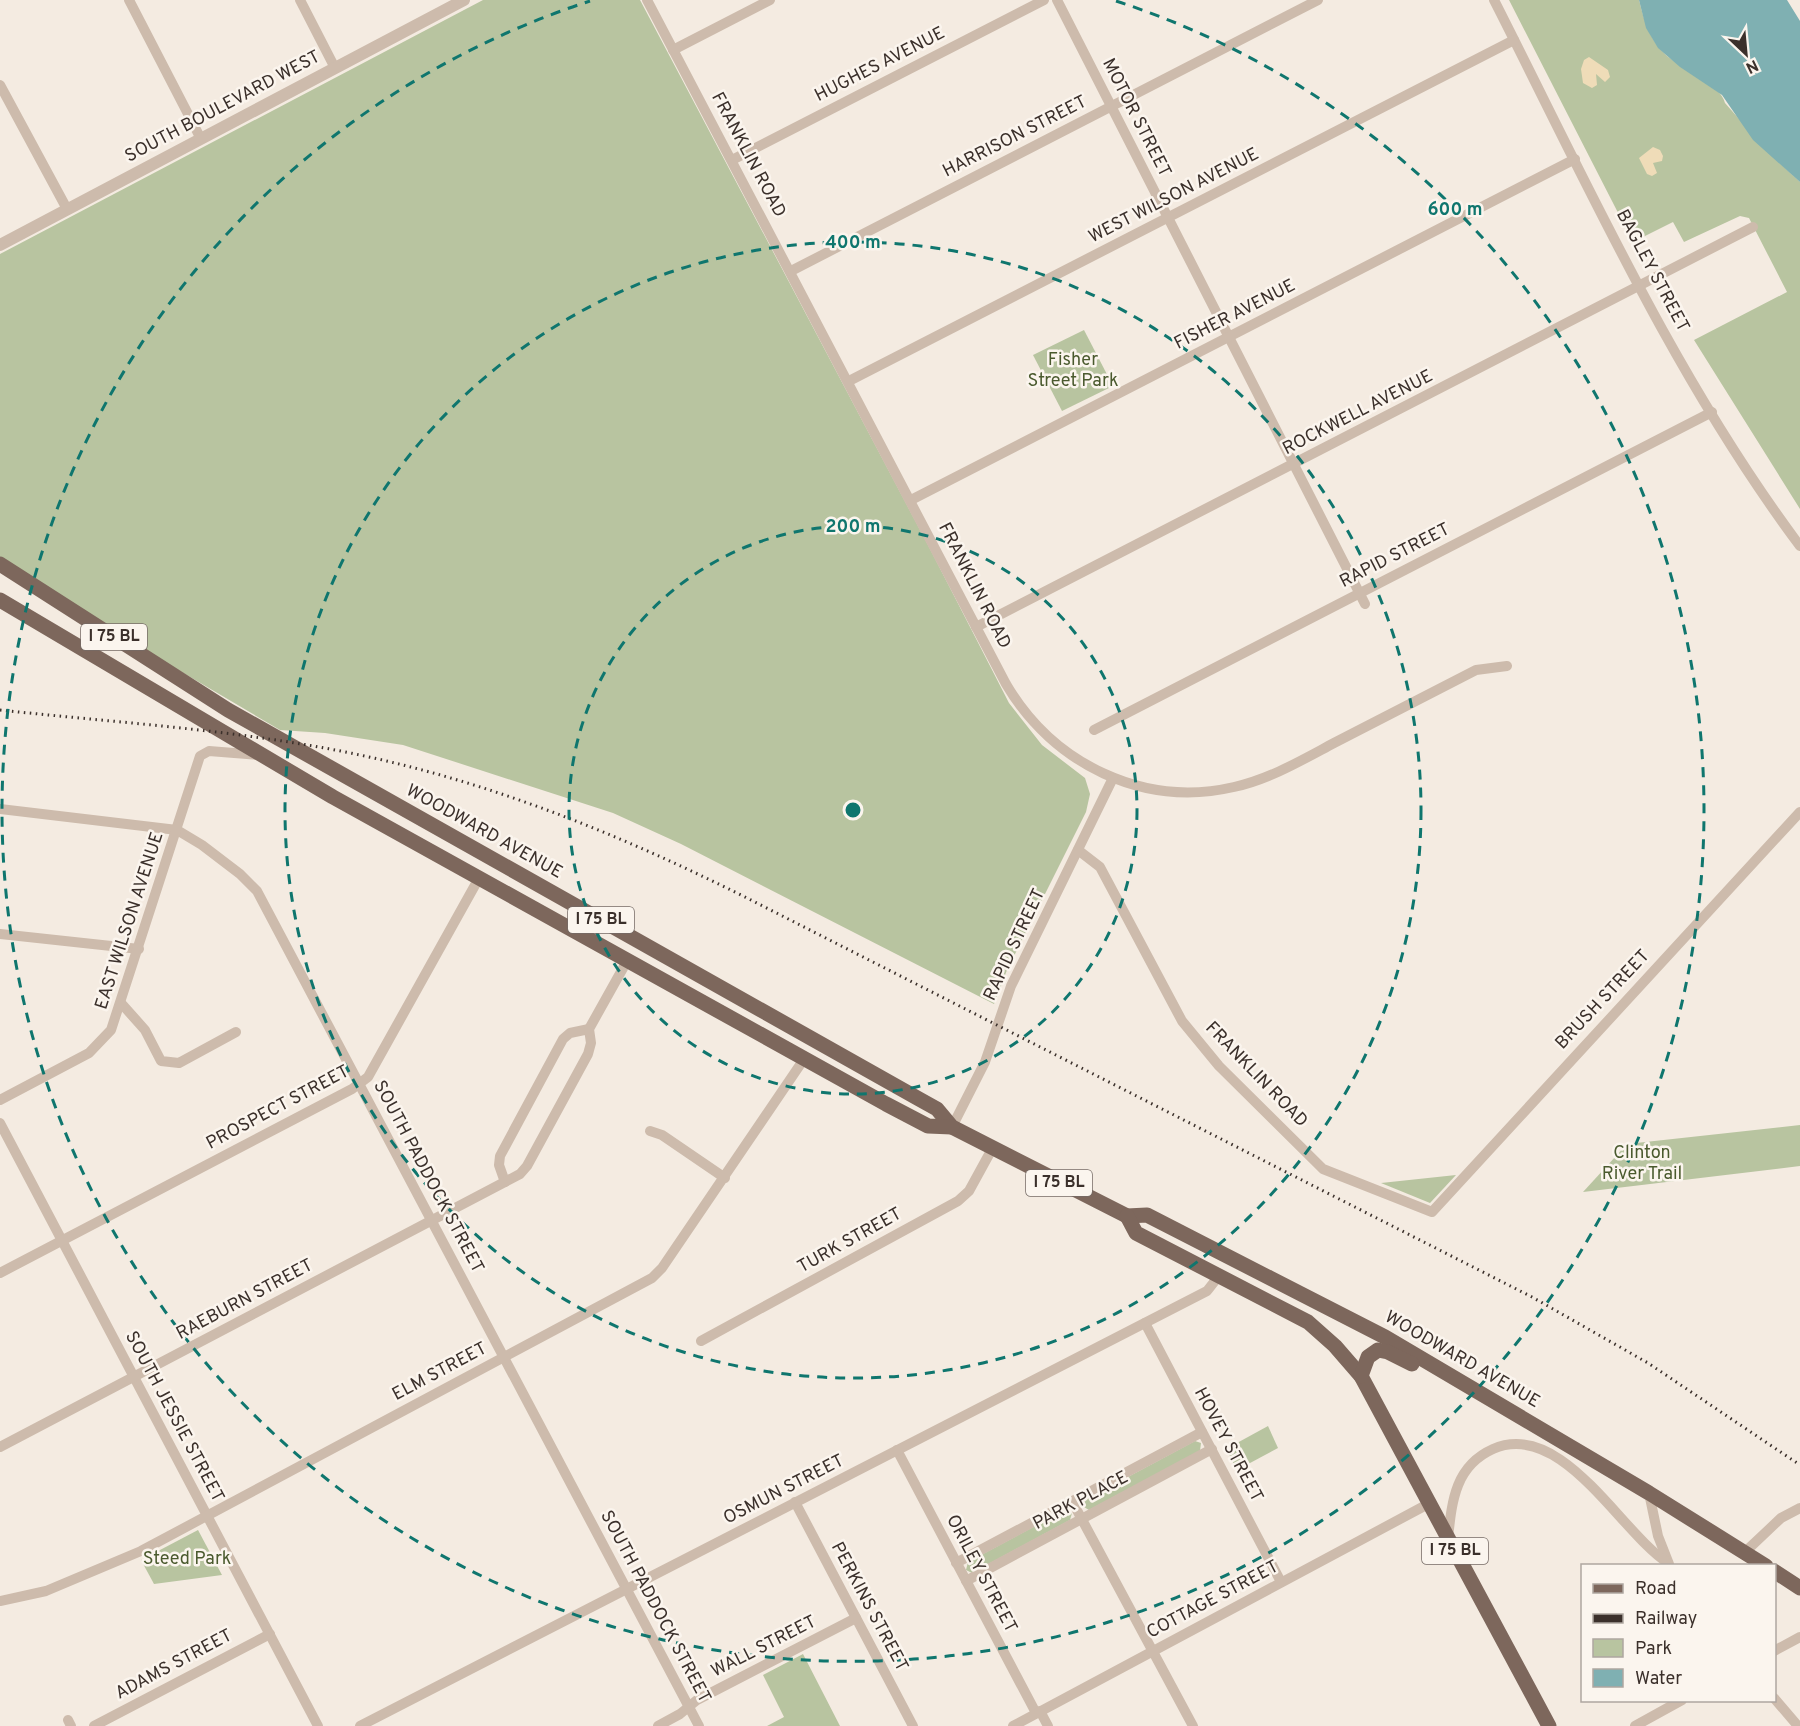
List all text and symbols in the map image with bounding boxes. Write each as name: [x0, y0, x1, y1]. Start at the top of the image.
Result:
street label: HUGHES AVENUE: [811, 22, 949, 108]
north arrow: [1716, 24, 1776, 84]
street label: SOUTH BOULEVARD WEST: [121, 46, 325, 168]
text: N: [1742, 54, 1761, 77]
street label: MOTOR STREET: [1096, 55, 1176, 181]
street label: FRANKLIN ROAD: [705, 88, 791, 222]
street label: HARRISON STREET: [939, 91, 1091, 183]
street label: WEST WILSON AVENUE: [1085, 143, 1263, 249]
text: 600 m: [1427, 199, 1483, 222]
street label: BAGLEY STREET: [1610, 206, 1694, 336]
text: 400 m: [825, 232, 881, 255]
street label: FISHER AVENUE: [1170, 275, 1300, 355]
park label: Fisher Street Park: [1028, 349, 1118, 393]
street label: ROCKWELL AVENUE: [1279, 365, 1437, 461]
text: 200 m: [825, 516, 881, 539]
street label: RAPID STREET: [1336, 518, 1454, 594]
street label: FRANKLIN ROAD: [932, 519, 1016, 653]
road number: I 75 BL: [81, 624, 147, 650]
street label: WOODWARD AVENUE: [402, 779, 566, 885]
centre of rings: [843, 800, 863, 820]
street label: EAST WILSON AVENUE: [90, 829, 170, 1013]
street label: RAPID STREET: [979, 885, 1051, 1005]
road number: I 75 BL: [568, 907, 634, 933]
street label: BRUSH STREET: [1551, 945, 1655, 1055]
street label: FRANKLIN ROAD: [1200, 1017, 1312, 1133]
street label: PROSPECT STREET: [202, 1061, 354, 1155]
street label: SOUTH PADDOCK STREET: [367, 1077, 489, 1277]
park label: Clinton River Trail: [1602, 1142, 1682, 1186]
road number: I 75 BL: [1026, 1170, 1092, 1196]
street label: TURK STREET: [794, 1203, 906, 1279]
street label: RAEBURN STREET: [173, 1254, 317, 1346]
street label: WOODWARD AVENUE: [1380, 1306, 1544, 1414]
street label: SOUTH JESSIE STREET: [119, 1328, 229, 1506]
street label: ELM STREET: [389, 1337, 491, 1407]
street label: HOVEY STREET: [1188, 1384, 1268, 1506]
street label: OSMUN STREET: [720, 1450, 848, 1530]
street label: PARK PLACE: [1029, 1466, 1133, 1536]
street label: SOUTH PADDOCK STREET: [594, 1507, 716, 1707]
street label: ORILEY STREET: [940, 1511, 1022, 1637]
street label: PERKINS STREET: [825, 1538, 913, 1676]
road number: I 75 BL: [1422, 1538, 1488, 1564]
park label: Steed Park: [143, 1548, 231, 1571]
street label: COTTAGE STREET: [1143, 1556, 1283, 1644]
legend: [1581, 1564, 1776, 1702]
text: Road: [1635, 1578, 1677, 1601]
text: Railway: [1635, 1608, 1697, 1631]
street label: WALL STREET: [708, 1611, 820, 1683]
street label: ADAMS STREET: [111, 1624, 237, 1706]
text: Park: [1635, 1638, 1672, 1661]
text: Water: [1635, 1668, 1682, 1691]

